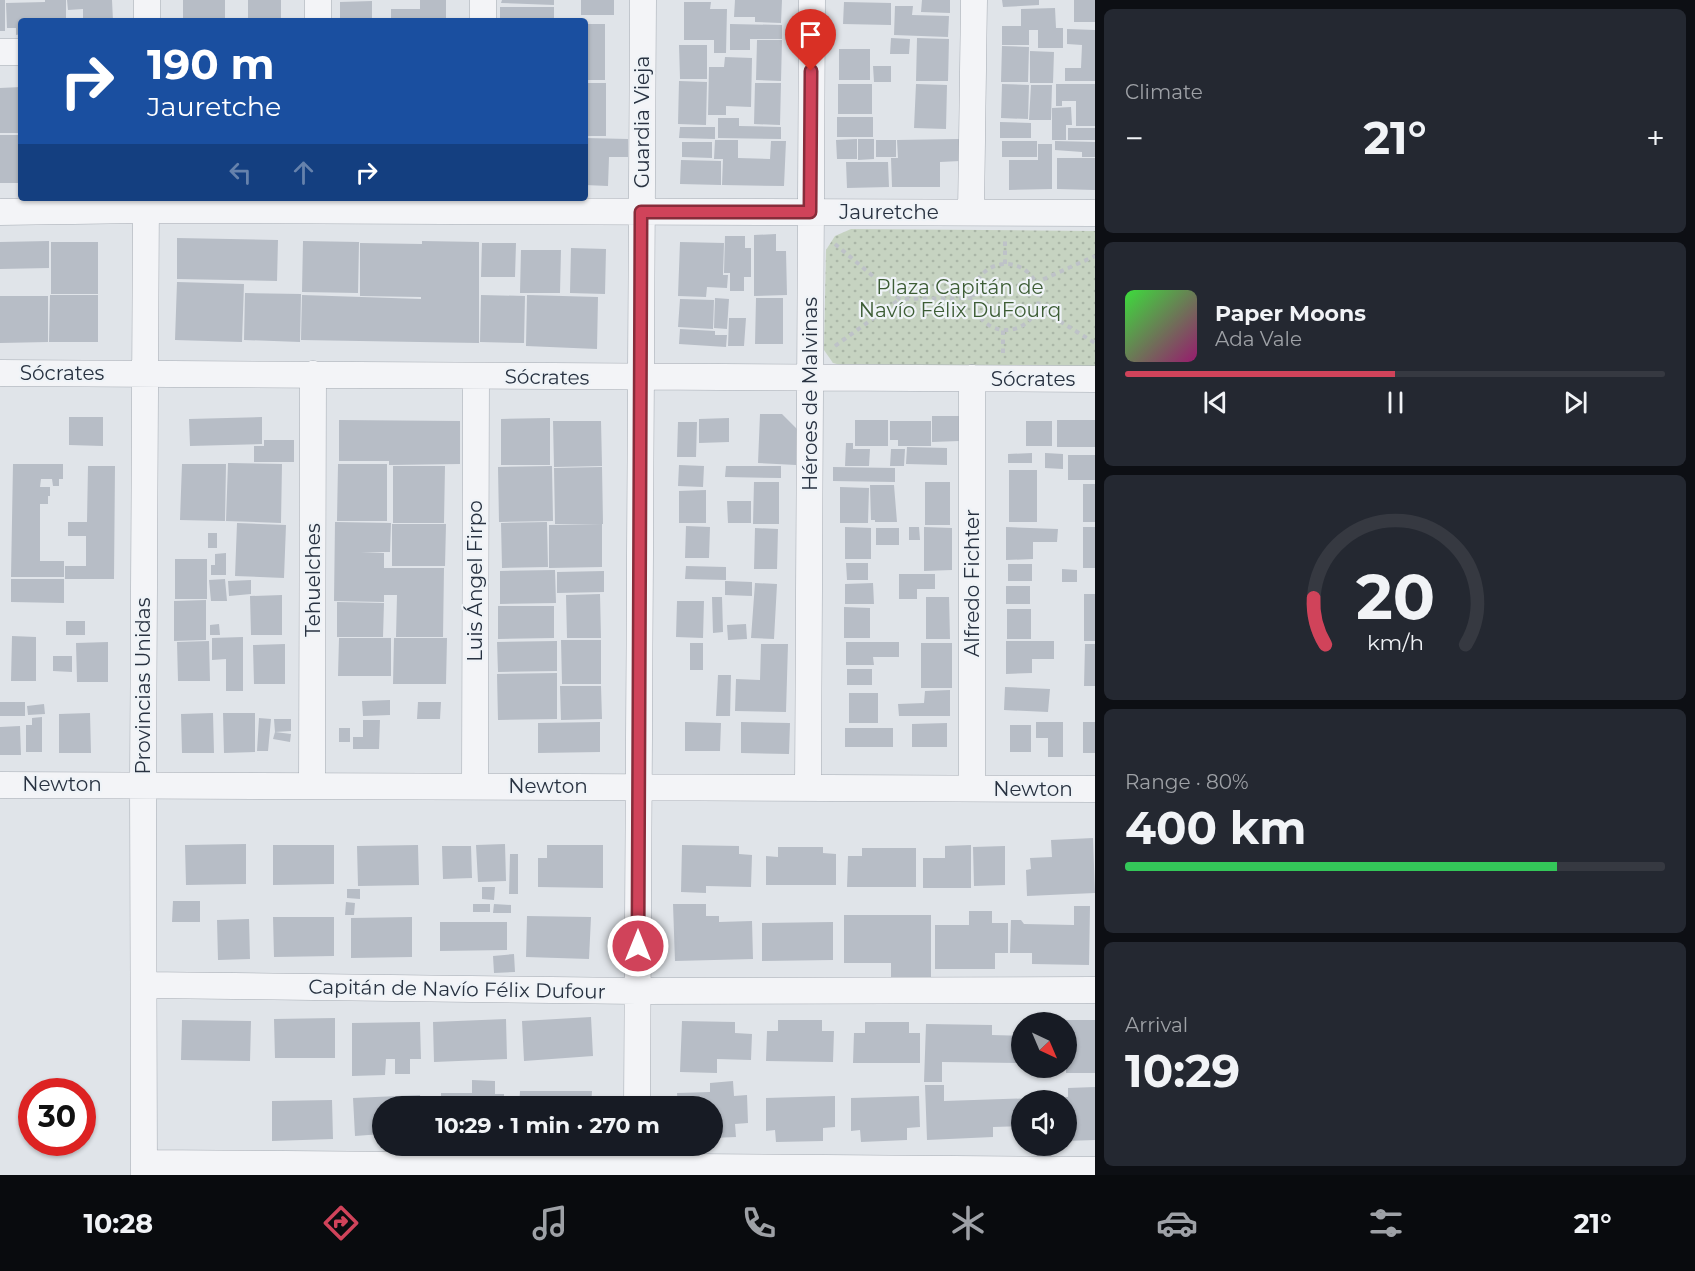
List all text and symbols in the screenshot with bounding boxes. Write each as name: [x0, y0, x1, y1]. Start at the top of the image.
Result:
pin: [785, 9, 836, 71]
icon: arrive: [794, 18, 827, 51]
text: 190 m: [147, 38, 275, 90]
icon: right: [48, 42, 126, 120]
street label: Guardia Vieja: [630, 56, 654, 188]
text: Climate: [1125, 80, 1203, 104]
text: Jauretche: [147, 90, 281, 123]
text: 21°: [1363, 110, 1427, 165]
text: −: [1125, 118, 1144, 158]
text: +: [1646, 118, 1665, 158]
icon: left: [224, 156, 257, 189]
icon: ahead: [287, 156, 320, 189]
icon: right: [350, 156, 383, 189]
street label: Jauretche: [838, 200, 939, 224]
park label: Plaza Capitán de Navío Félix DuFourq: [859, 275, 1061, 322]
street label: Héroes de Malvinas: [798, 297, 822, 491]
text: Paper Moons: [1215, 300, 1366, 327]
text: Ada Vale: [1215, 327, 1302, 351]
street label: Sócrates: [20, 361, 105, 385]
street label: Sócrates: [504, 364, 590, 390]
street label: Sócrates: [991, 367, 1076, 391]
icon: previous: [1199, 386, 1232, 419]
icon: pause: [1379, 386, 1412, 419]
icon: next: [1559, 386, 1592, 419]
street label: Luis Ángel Firpo: [463, 500, 487, 662]
street label: Alfredo Fichter: [960, 509, 984, 657]
street label: Tehuelches: [301, 523, 325, 637]
text: 20: [1355, 559, 1435, 635]
street label: Provincias Unidas: [131, 597, 155, 774]
text: km/h: [1366, 629, 1424, 655]
text: Range · 80%: [1125, 770, 1249, 794]
street label: Newton: [22, 772, 102, 796]
street label: Newton: [508, 774, 588, 798]
street label: Newton: [993, 777, 1073, 801]
text: 400 km: [1125, 800, 1306, 855]
position arrow: [606, 914, 670, 978]
street label: Capitán de Navío Félix Dufour: [308, 974, 606, 1004]
north arrow: [1011, 1012, 1077, 1078]
map controls: [1011, 1012, 1077, 1156]
text: Arrival: [1125, 1013, 1188, 1037]
text: 10:29: [1125, 1043, 1240, 1098]
speed limit sign: 30: [18, 1078, 96, 1156]
button: sound: [1011, 1090, 1077, 1156]
text: 10:29 · 1 min · 270 m: [435, 1112, 660, 1139]
icon: directions: [320, 1202, 362, 1244]
icon: music: [529, 1202, 571, 1244]
icon: phone: [738, 1202, 780, 1244]
icon: climate: [947, 1202, 989, 1244]
icon: car: [1156, 1202, 1198, 1244]
icon: filters: [1365, 1202, 1407, 1244]
text: 10:28: [83, 1207, 153, 1240]
text: 21°: [1574, 1207, 1611, 1240]

